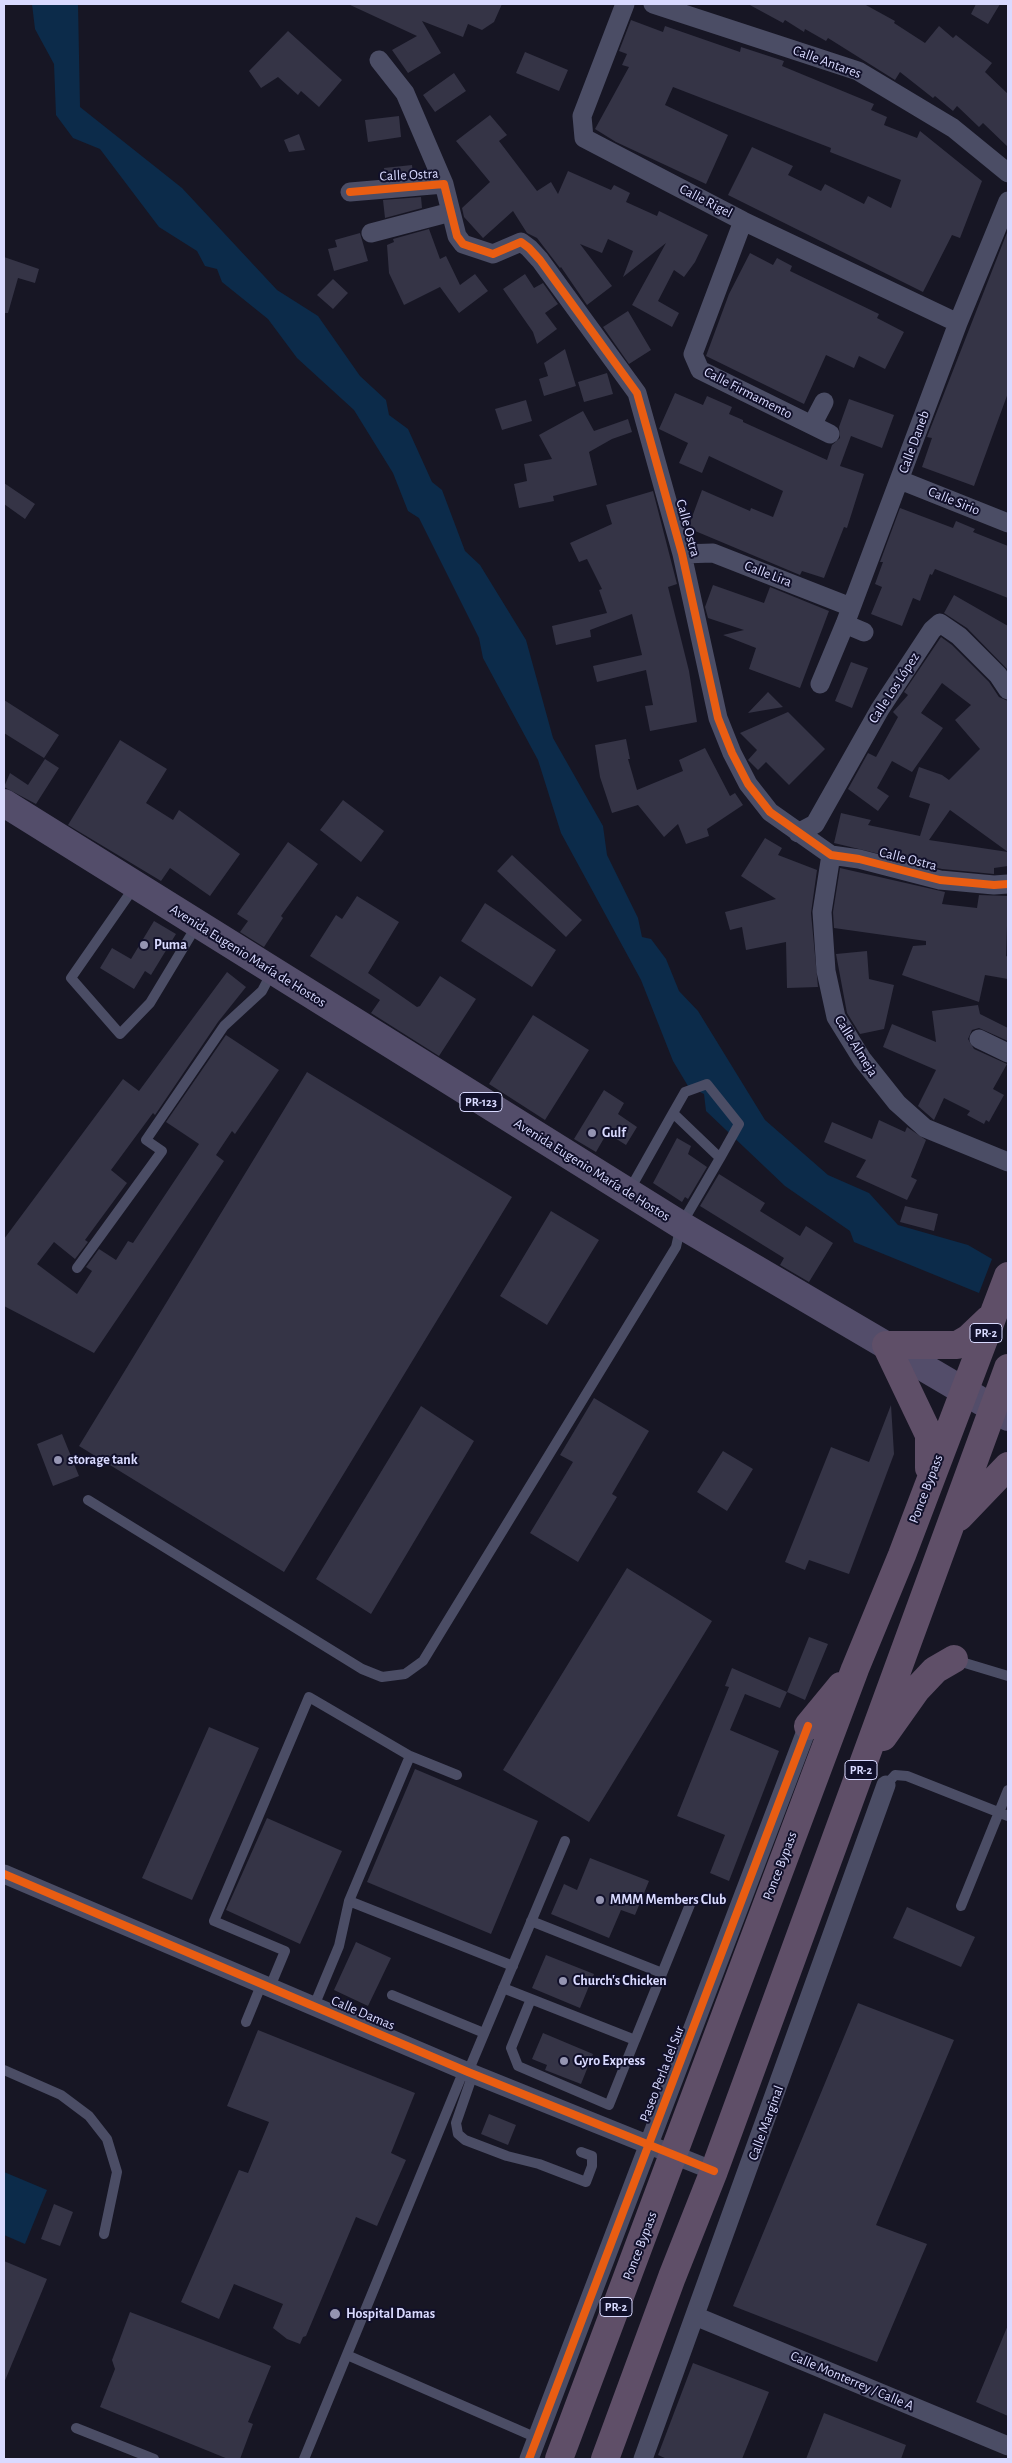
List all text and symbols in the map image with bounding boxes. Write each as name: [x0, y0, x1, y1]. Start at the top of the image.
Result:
street label: Calle Antares: [791, 42, 863, 82]
street label: Calle Ostra: [379, 165, 439, 185]
street label: Calle Rigel: [677, 181, 735, 221]
street label: Calle Firmamento: [701, 364, 795, 422]
street label: Calle Daneb: [895, 408, 933, 476]
street label: Calle Sirio: [926, 483, 982, 519]
street label: Calle Ostra: [672, 497, 704, 559]
street label: Calle Lira: [742, 557, 794, 591]
street label: Calle Los López: [865, 649, 923, 727]
street label: Calle Ostra: [877, 844, 939, 874]
street label: Avenida Eugenio María de Hostos: [167, 901, 329, 1011]
place label: Puma: [154, 937, 187, 953]
marker: Puma: [138, 939, 150, 951]
street label: Calle Almeja: [831, 1012, 881, 1080]
road number: PR-123: [460, 1092, 502, 1112]
street label: Avenida Eugenio María de Hostos: [511, 1115, 673, 1225]
place label: Gulf: [602, 1125, 626, 1141]
marker: Gulf: [586, 1127, 598, 1139]
road number: PR-2: [970, 1324, 1002, 1342]
place label: storage tank: [68, 1452, 138, 1468]
street label: Ponce Bypass: [905, 1452, 947, 1526]
marker: storage tank: [52, 1454, 64, 1466]
road number: PR-2: [845, 1760, 877, 1780]
street label: Ponce Bypass: [759, 1829, 801, 1903]
place label: MMM Members Club: [610, 1892, 726, 1908]
marker: MMM Members Club: [594, 1894, 606, 1906]
place label: Church's Chicken: [573, 1973, 667, 1989]
marker: Church's Chicken: [557, 1975, 569, 1987]
street label: Calle Damas: [329, 1992, 397, 2034]
street label: Paseo Perla del Sur: [636, 2024, 688, 2124]
place label: Gyro Express: [574, 2053, 645, 2069]
marker: Gyro Express: [558, 2055, 570, 2067]
street label: Calle Marginal: [745, 2083, 787, 2163]
street label: Ponce Bypass: [619, 2209, 661, 2283]
road number: PR-2: [600, 2298, 632, 2316]
place label: Hospital Damas: [346, 2306, 435, 2322]
marker: Hospital Damas: [328, 2307, 342, 2321]
street label: Calle Monterrey / Calle A: [788, 2347, 916, 2415]

